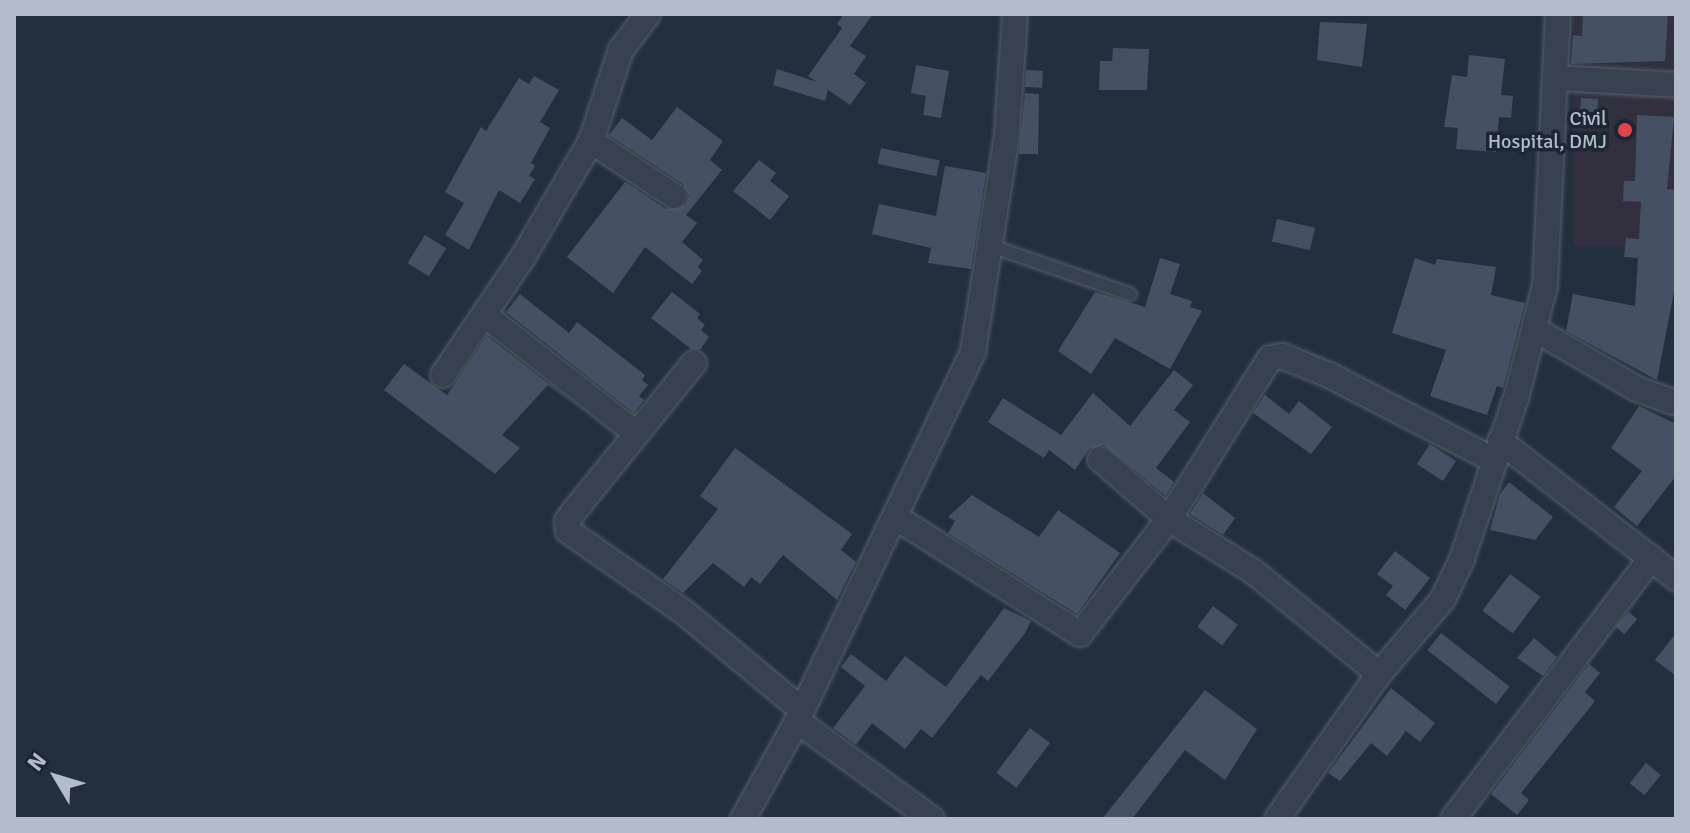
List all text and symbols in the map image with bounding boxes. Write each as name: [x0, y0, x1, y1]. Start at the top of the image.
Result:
place label: Civil Hospital, DMJ: [1488, 106, 1607, 153]
marker: Civil Hospital, DMJ: [1614, 119, 1636, 141]
north arrow: [16, 737, 96, 817]
text: N: [21, 748, 52, 776]

